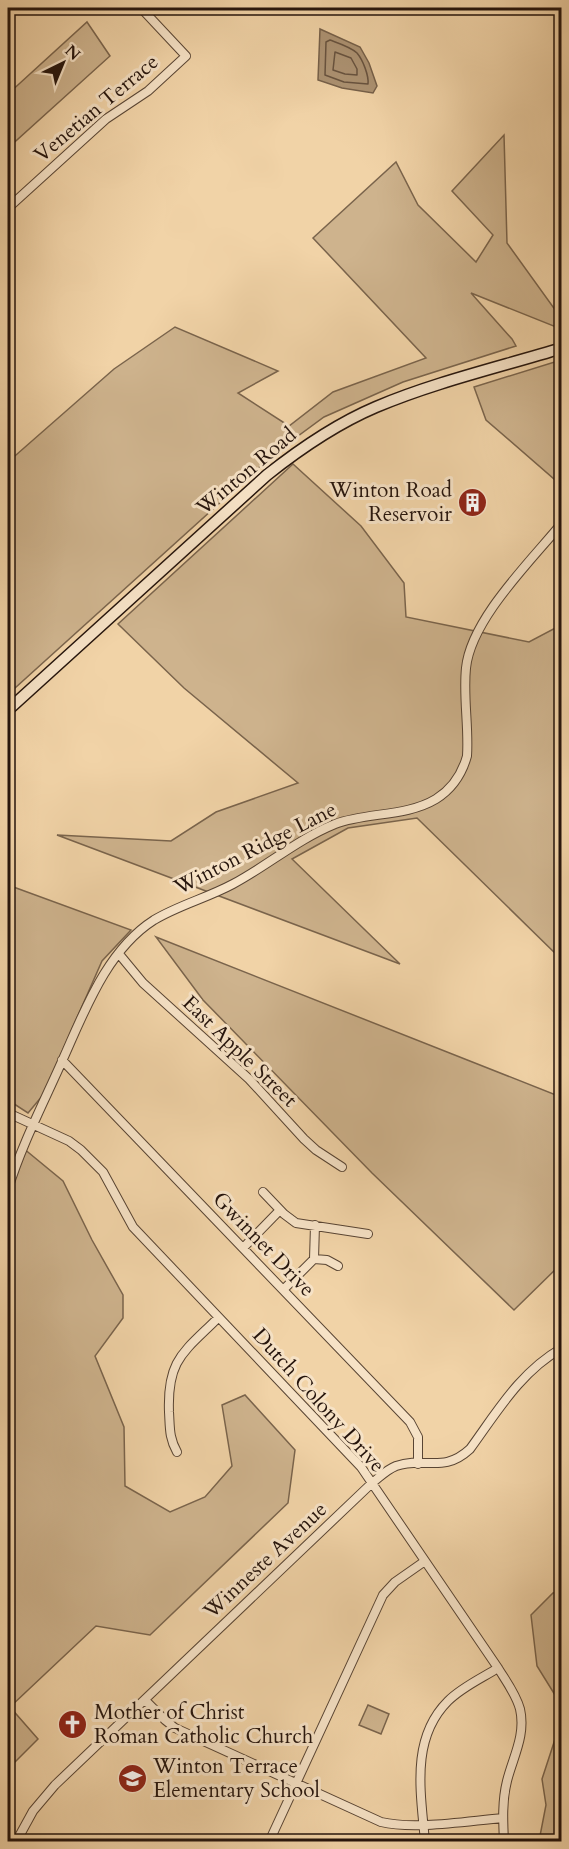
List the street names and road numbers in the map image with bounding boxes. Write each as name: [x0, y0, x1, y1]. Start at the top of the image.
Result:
street label: Venetian Terrace: [28, 48, 165, 169]
street label: Winton Road: [189, 421, 303, 523]
street label: Winton Ridge Lane: [168, 795, 341, 902]
street label: East Apple Street: [176, 989, 304, 1114]
street label: Gwinnet Drive: [206, 1185, 321, 1303]
street label: Dutch Colony Drive: [246, 1322, 391, 1479]
street label: Winneste Avenue: [196, 1495, 334, 1626]

